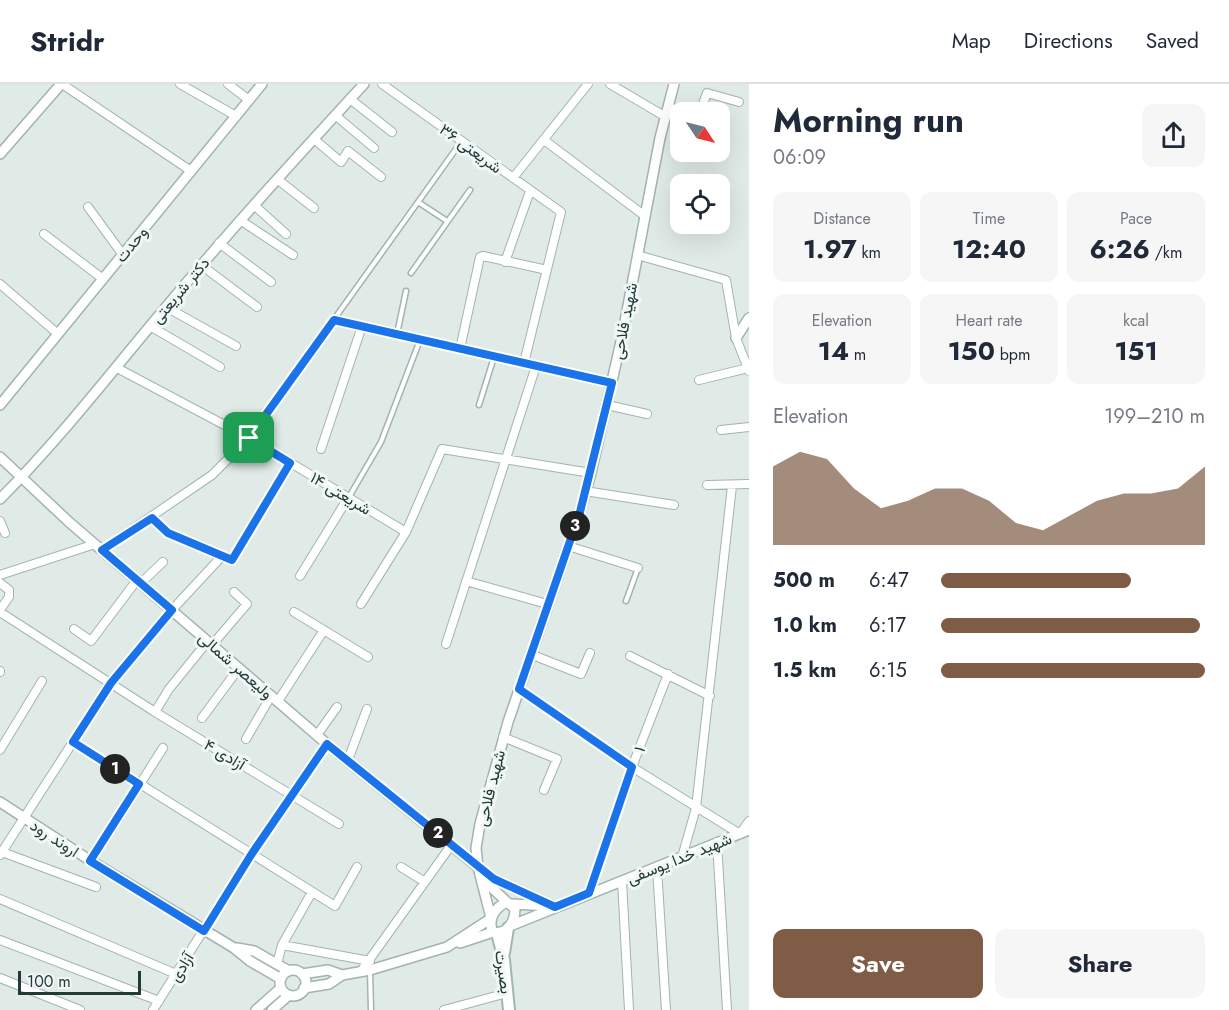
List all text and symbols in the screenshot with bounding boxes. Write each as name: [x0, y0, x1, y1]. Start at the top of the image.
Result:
text: Stridr: [30, 21, 104, 62]
text: Map: [952, 26, 991, 56]
text: Directions: [1024, 26, 1113, 56]
text: Saved: [1146, 26, 1199, 56]
text: Morning run: [773, 97, 964, 144]
north arrow: [670, 102, 730, 162]
map controls: [670, 102, 730, 234]
button: share: [1142, 104, 1205, 167]
street label: شریعتی ۳۶: [435, 118, 507, 179]
text: 06:09: [773, 143, 826, 172]
button: locate: [670, 174, 730, 234]
text: Distance: [813, 207, 871, 230]
text: Time: [973, 207, 1005, 230]
text: Pace: [1120, 207, 1152, 230]
street label: وحدت: [110, 221, 153, 267]
text: 1.97: [803, 230, 857, 268]
text: 12:40: [952, 230, 1026, 268]
text: 6:26: [1090, 230, 1150, 268]
text: km: [857, 241, 881, 264]
text: /km: [1150, 241, 1182, 264]
street label: دکتر شریعتی: [146, 252, 215, 328]
street label: شهید فلاحی: [606, 281, 643, 361]
text: Elevation: [812, 309, 872, 332]
text: Heart rate: [956, 309, 1022, 332]
text: kcal: [1123, 309, 1149, 332]
text: 14: [818, 332, 849, 370]
text: 150: [948, 332, 995, 370]
text: 151: [1114, 332, 1158, 370]
text: m: [849, 343, 866, 366]
text: bpm: [995, 343, 1030, 366]
text: Elevation: [773, 402, 848, 431]
text: 199–210 m: [1104, 402, 1205, 431]
pin: [223, 412, 274, 463]
icon: arrive: [232, 421, 265, 454]
street label: شریعتی ۱۴: [306, 466, 376, 521]
pin: 3: [560, 511, 590, 541]
text: 3: [570, 514, 580, 537]
text: 500 m: [773, 566, 835, 595]
text: 6:47: [869, 566, 909, 595]
text: 1.0 km: [773, 611, 837, 640]
text: 6:17: [869, 611, 906, 640]
street label: ولیعصر شمالی: [193, 626, 278, 704]
text: 1.5 km: [773, 656, 836, 685]
text: 6:15: [869, 656, 907, 685]
street label: آزادی ۴: [200, 733, 251, 776]
street label: ۱: [628, 743, 651, 755]
street label: شهید فلاحی: [470, 748, 511, 829]
pin: 1: [100, 754, 130, 784]
text: 1: [111, 757, 119, 780]
street label: اروند رود: [26, 814, 84, 863]
pin: 2: [423, 818, 453, 848]
text: 2: [433, 821, 443, 844]
street label: شهید خدا یوسفی: [623, 827, 735, 890]
button: Save: [773, 929, 983, 998]
button: Share: [995, 929, 1205, 998]
street label: آزادی: [164, 947, 200, 986]
street label: بصیرت: [489, 949, 518, 995]
scale bar: [18, 968, 141, 996]
text: 100 m: [27, 970, 71, 993]

